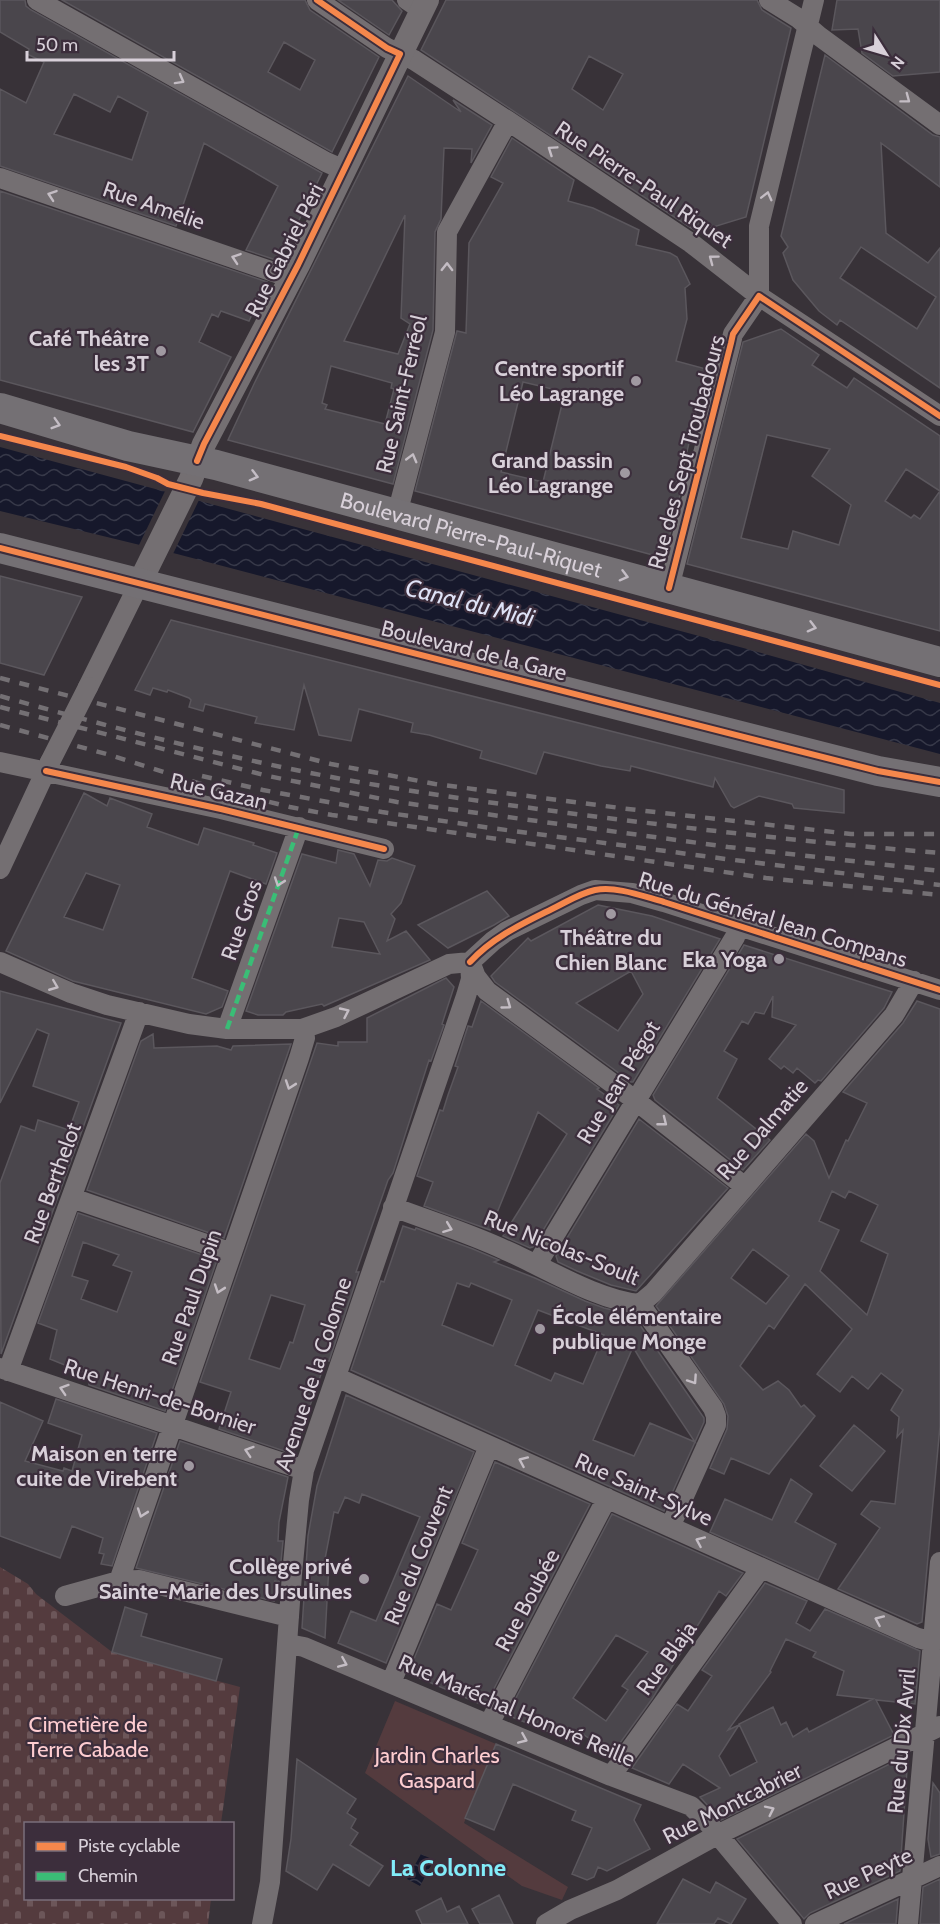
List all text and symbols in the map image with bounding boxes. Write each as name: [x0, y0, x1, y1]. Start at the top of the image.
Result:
scale bar: [27, 24, 174, 62]
north arrow: [856, 24, 916, 84]
text: 50 m: [36, 34, 78, 56]
text: N: [887, 52, 909, 73]
one-way arrow: [174, 73, 184, 84]
one-way arrow: [899, 92, 910, 103]
street label: Rue Pierre-Paul Riquet: [550, 115, 738, 254]
one-way arrow: [548, 146, 559, 157]
street label: Rue Amélie: [99, 175, 208, 235]
street label: Rue Gabriel Péri: [239, 179, 330, 322]
one-way arrow: [47, 190, 58, 203]
one-way arrow: [759, 192, 772, 202]
one-way arrow: [231, 253, 242, 266]
one-way arrow: [709, 256, 720, 267]
one-way arrow: [440, 263, 453, 272]
street label: Rue Saint-Ferréol: [370, 312, 433, 476]
place label: Café Théâtre les 3T: [29, 325, 149, 377]
street label: Rue des Sept Troubadours: [642, 332, 731, 572]
marker: Café Théâtre les 3T: [154, 344, 168, 358]
place label: Centre sportif Léo Lagrange: [495, 355, 625, 407]
marker: Centre sportif Léo Lagrange: [629, 374, 643, 388]
one-way arrow: [50, 417, 61, 429]
place label: Grand bassin Léo Lagrange: [488, 447, 613, 499]
one-way arrow: [404, 453, 417, 463]
marker: Grand bassin Léo Lagrange: [618, 466, 632, 480]
one-way arrow: [248, 468, 258, 481]
street label: Boulevard Pierre-Paul-Riquet: [337, 486, 605, 584]
one-way arrow: [618, 569, 629, 581]
water label: Canal du Midi: [403, 572, 538, 633]
street label: Boulevard de la Gare: [378, 614, 570, 687]
one-way arrow: [807, 620, 817, 632]
street label: Rue Gazan: [167, 767, 270, 816]
street label: Rue du Général Jean Compans: [635, 866, 911, 973]
street label: Rue Gros: [215, 876, 268, 964]
one-way arrow: [274, 876, 287, 887]
marker: Théâtre du Chien Blanc: [604, 907, 618, 921]
place label: Théâtre du Chien Blanc: [555, 924, 667, 976]
place label: Eka Yoga: [682, 946, 767, 973]
marker: Eka Yoga: [772, 952, 786, 966]
one-way arrow: [47, 979, 58, 991]
one-way arrow: [500, 998, 511, 1009]
one-way arrow: [338, 1008, 349, 1020]
street label: Rue Jean Pégot: [571, 1015, 666, 1149]
street label: Rue Dalmatie: [711, 1073, 814, 1185]
one-way arrow: [284, 1079, 297, 1090]
one-way arrow: [656, 1115, 667, 1126]
street label: Rue Berthelot: [18, 1118, 87, 1248]
street label: Rue Nicolas-Soult: [480, 1204, 644, 1291]
one-way arrow: [442, 1221, 453, 1233]
street label: Rue Paul Dupin: [156, 1226, 227, 1369]
street label: Avenue de la Colonne: [269, 1274, 358, 1474]
one-way arrow: [214, 1283, 227, 1294]
place label: École élémentaire publique Monge: [552, 1303, 722, 1355]
marker: École élémentaire publique Monge: [533, 1322, 547, 1336]
street label: Rue Henri-de-Bornier: [60, 1353, 259, 1440]
one-way arrow: [686, 1374, 698, 1384]
one-way arrow: [59, 1384, 70, 1397]
place label: Maison en terre cuite de Virebent: [16, 1440, 177, 1492]
one-way arrow: [244, 1446, 255, 1458]
street label: Rue Saint-Sylve: [571, 1447, 717, 1532]
one-way arrow: [518, 1456, 529, 1468]
marker: Maison en terre cuite de Virebent: [182, 1459, 196, 1473]
street label: Rue du Couvent: [378, 1481, 459, 1629]
one-way arrow: [136, 1507, 149, 1518]
one-way arrow: [696, 1536, 707, 1548]
street label: Rue Boubée: [489, 1544, 566, 1656]
place label: Collège privé Sainte-Marie des Ursulines: [99, 1553, 352, 1605]
marker: Collège privé Sainte-Marie des Ursulines: [357, 1572, 371, 1586]
street label: Rue Blaja: [631, 1616, 702, 1701]
one-way arrow: [874, 1616, 885, 1628]
street label: Rue Maréchal Honoré Reille: [394, 1648, 639, 1773]
one-way arrow: [337, 1656, 348, 1668]
street label: Rue du Dix Avril: [882, 1666, 921, 1815]
park label: Cimetière de Terre Cabade: [27, 1711, 149, 1763]
one-way arrow: [516, 1731, 527, 1743]
park label: Jardin Charles Gaspard: [373, 1742, 500, 1794]
street label: Rue Montcabrier: [658, 1757, 806, 1850]
one-way arrow: [764, 1805, 775, 1817]
legend: [24, 1822, 234, 1900]
text: Piste cyclable: [78, 1835, 180, 1857]
street label: Rue Peyte: [820, 1841, 916, 1906]
district label: La Colonne: [390, 1853, 506, 1882]
text: Chemin: [78, 1865, 138, 1887]

